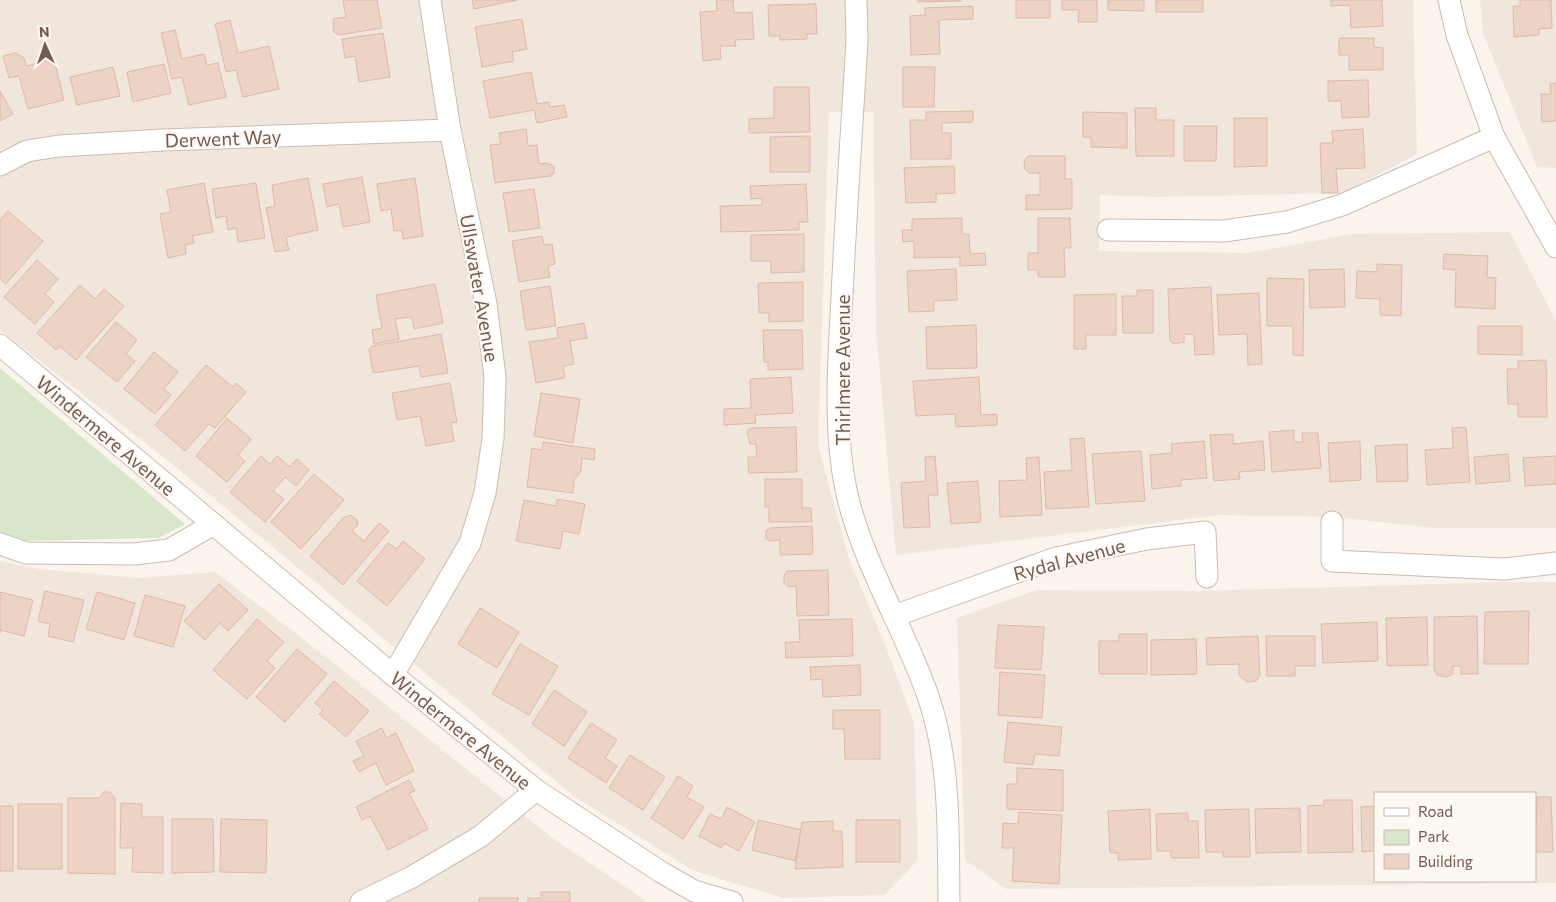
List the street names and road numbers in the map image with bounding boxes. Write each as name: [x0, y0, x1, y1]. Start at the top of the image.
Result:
street label: Derwent Way: [164, 124, 282, 152]
street label: Ullswater Avenue: [456, 213, 504, 363]
street label: Thirlmere Avenue: [831, 294, 854, 446]
street label: Windermere Avenue: [32, 370, 180, 500]
street label: Rydal Avenue: [1011, 533, 1127, 585]
street label: Windermere Avenue: [386, 666, 536, 794]

